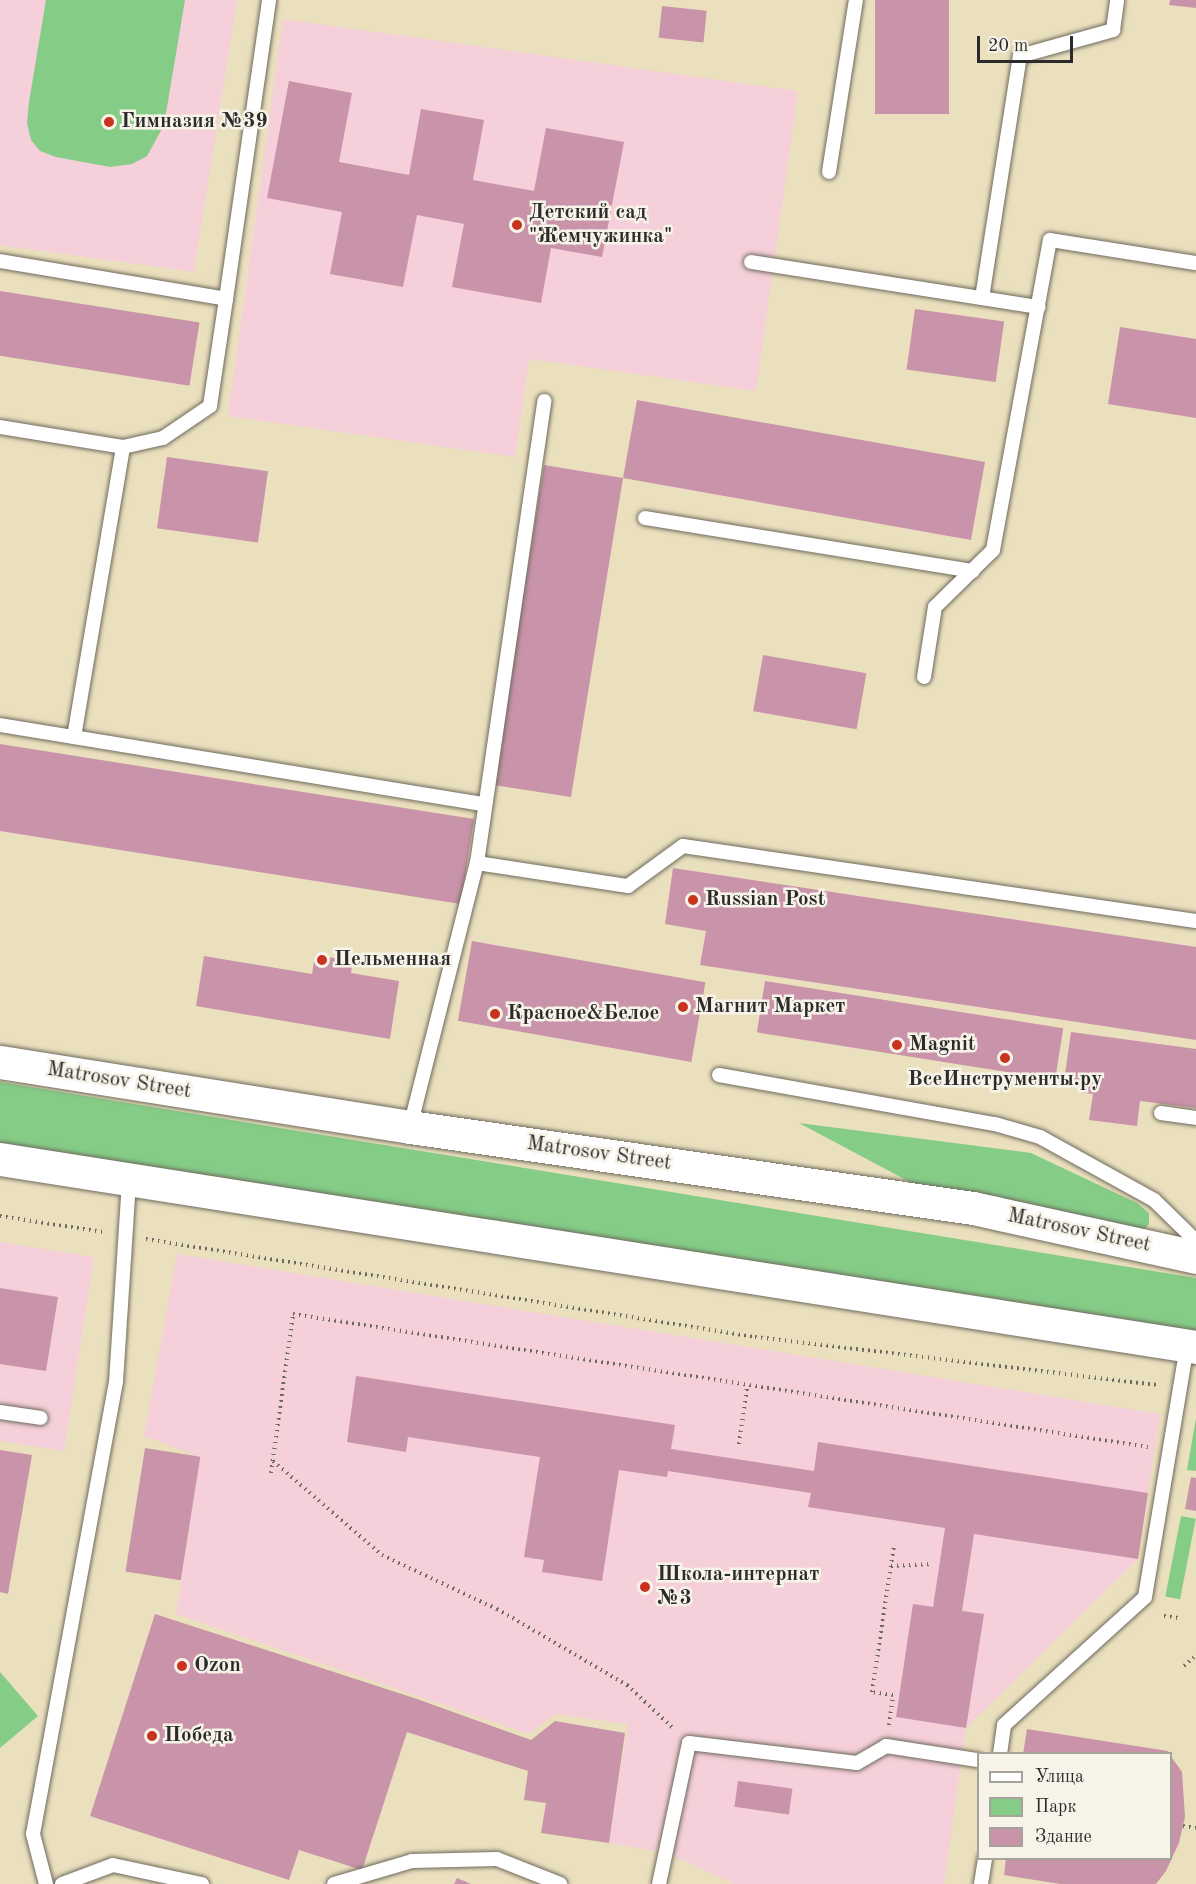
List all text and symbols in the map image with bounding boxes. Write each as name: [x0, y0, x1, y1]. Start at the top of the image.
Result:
scale bar: [980, 24, 1076, 62]
text: 20 m: [988, 37, 1028, 55]
place label: Гимназия №39: [121, 109, 268, 135]
marker: Гимназия №39: [102, 115, 116, 129]
place label: Детский сад "Жемчужинка": [529, 200, 672, 250]
marker: Детский сад "Жемчужинка": [510, 218, 524, 232]
place label: Russian Post: [705, 887, 825, 913]
marker: Russian Post: [686, 893, 700, 907]
place label: Пельменная: [334, 947, 451, 973]
marker: Пельменная: [315, 953, 329, 967]
place label: Магнит Маркет: [695, 994, 845, 1020]
marker: Магнит Маркет: [676, 1000, 690, 1014]
place label: Красное&Белое: [507, 1001, 660, 1027]
marker: Красное&Белое: [488, 1007, 502, 1021]
place label: Magnit: [909, 1032, 976, 1058]
marker: Magnit: [890, 1038, 904, 1052]
marker: ВсеИнструменты.ру: [998, 1051, 1012, 1065]
street label: Matrosov Street: [45, 1057, 193, 1105]
place label: ВсеИнструменты.ру: [908, 1067, 1102, 1093]
street label: Matrosov Street: [525, 1131, 673, 1177]
street label: Matrosov Street: [1005, 1204, 1153, 1258]
place label: Школа-интернат №3: [657, 1562, 819, 1612]
marker: Школа-интернат №3: [638, 1580, 652, 1594]
place label: Ozon: [194, 1653, 241, 1679]
marker: Ozon: [175, 1659, 189, 1673]
place label: Победа: [164, 1723, 234, 1749]
marker: Победа: [145, 1729, 159, 1743]
legend: [977, 1752, 1172, 1860]
text: Улица: [1035, 1768, 1084, 1786]
text: Парк: [1035, 1798, 1076, 1816]
text: Здание: [1035, 1828, 1092, 1846]

